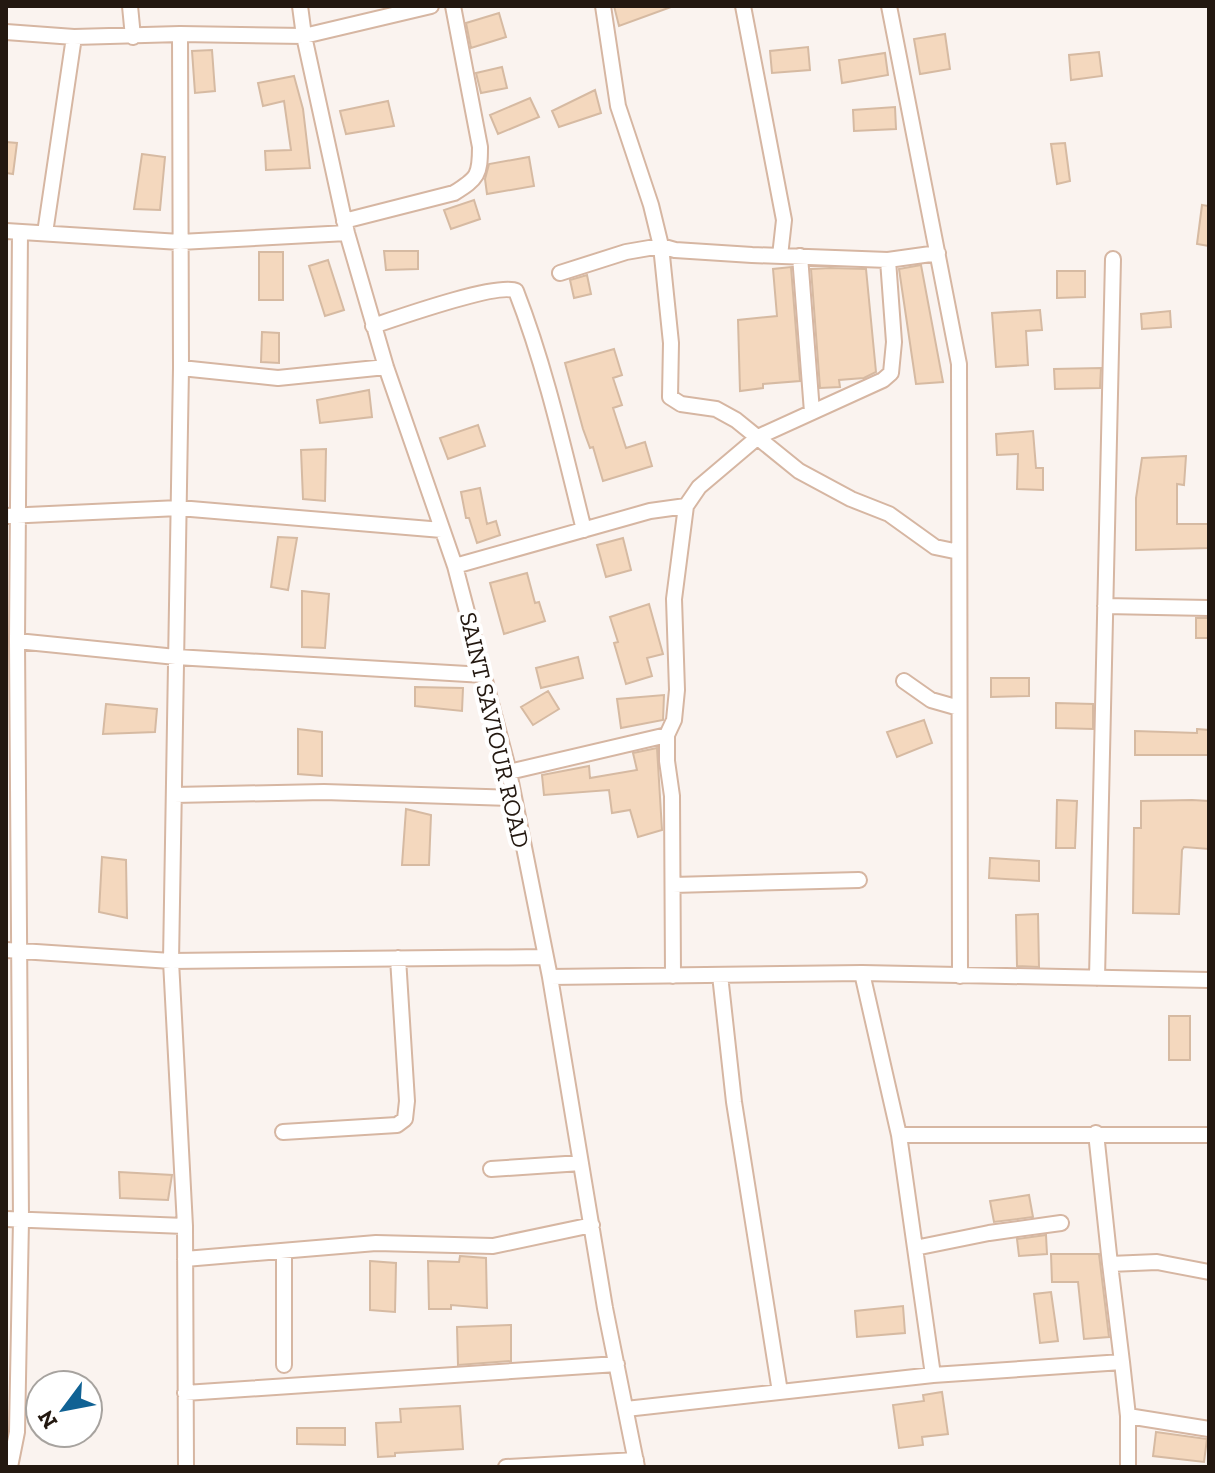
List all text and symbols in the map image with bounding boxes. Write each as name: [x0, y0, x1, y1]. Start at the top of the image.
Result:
street label: SAINT SAVIOUR ROAD: [454, 609, 536, 851]
north arrow: [24, 1369, 104, 1449]
text: N: [31, 1405, 63, 1434]

